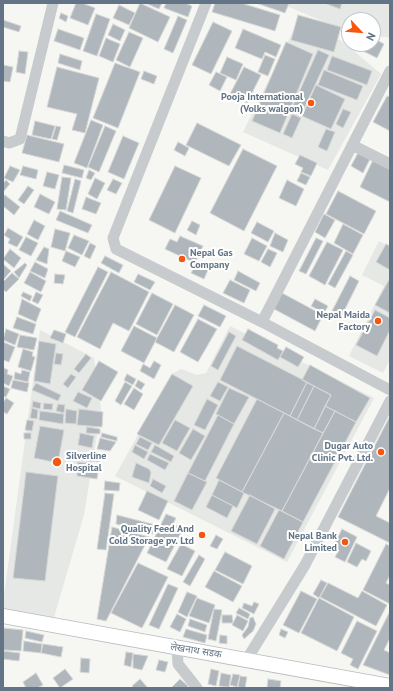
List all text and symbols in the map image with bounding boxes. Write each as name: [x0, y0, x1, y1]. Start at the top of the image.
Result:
north arrow: [341, 12, 381, 52]
text: N: [363, 30, 379, 43]
place label: Pooja International (Volks walgon): [221, 91, 303, 114]
marker: Pooja International (Volks walgon): [306, 98, 316, 108]
place label: Nepal Gas Company: [190, 247, 233, 270]
marker: Nepal Gas Company: [177, 254, 187, 264]
place label: Nepal Maida Factory: [317, 309, 370, 332]
marker: Nepal Maida Factory: [373, 316, 383, 326]
place label: Dugar Auto Clinic Pvt. Ltd.: [312, 440, 373, 464]
marker: Dugar Auto Clinic Pvt. Ltd.: [376, 447, 386, 457]
place label: Silverline Hospital: [66, 450, 106, 474]
marker: Silverline Hospital: [51, 456, 63, 468]
place label: Quality Feed And Cold Storage pv. Ltd: [109, 523, 194, 546]
marker: Quality Feed And Cold Storage pv. Ltd: [197, 530, 207, 540]
place label: Nepal Bank Limited: [288, 530, 337, 554]
marker: Nepal Bank Limited: [340, 537, 350, 547]
street label: लेखनाथ सडक: [169, 641, 223, 661]

